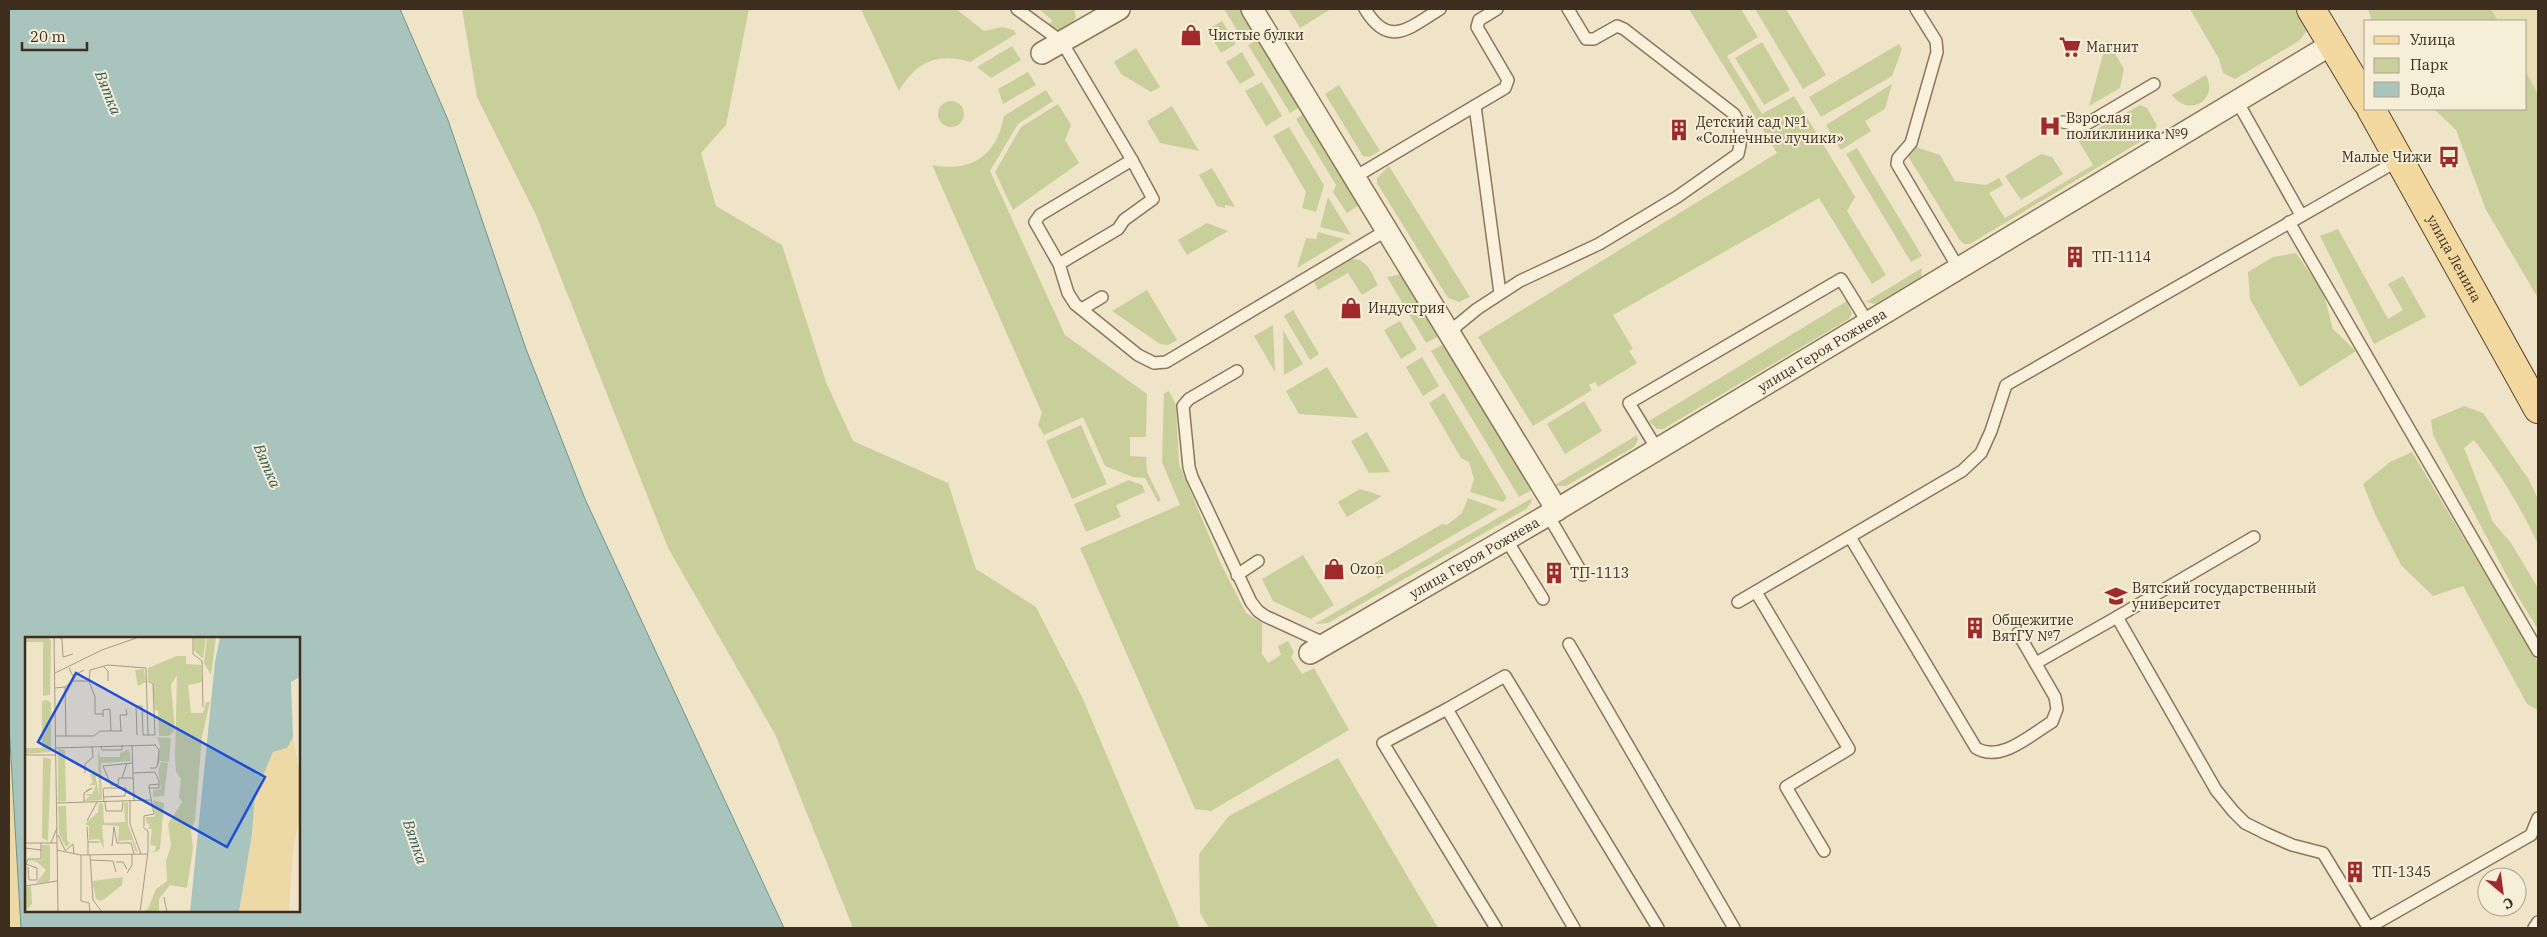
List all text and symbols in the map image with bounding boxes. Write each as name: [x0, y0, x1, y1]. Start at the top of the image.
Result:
scale bar: [22, 20, 88, 52]
legend: [2364, 20, 2527, 110]
shop icon: Чистые булки: [1178, 22, 1204, 48]
place label: Чистые булки: [1208, 26, 1304, 44]
text: 20 m: [30, 27, 66, 46]
text: Улица: [2410, 30, 2455, 49]
supermarket icon: Магнит: [2057, 34, 2083, 60]
place label: Магнит: [2086, 38, 2138, 56]
text: Парк: [2410, 55, 2448, 74]
water label: Вятка: [91, 67, 126, 118]
text: Вода: [2410, 80, 2446, 99]
place label: Взрослая поликлиника №9: [2066, 109, 2188, 143]
place label: Детский сад №1 «Солнечные лучики»: [1696, 113, 1844, 147]
hospital icon: Взрослая поликлиника №9: [2037, 113, 2063, 139]
building icon: Детский сад №1 «Солнечные лучики»: [1666, 117, 1692, 143]
bus stop icon: Малые Чижи: [2436, 144, 2462, 170]
place label: Малые Чижи: [2342, 148, 2432, 166]
street label: улица Ленина: [2423, 212, 2486, 306]
building icon: ТП-1114: [2062, 244, 2088, 270]
place label: ТП-1114: [2092, 248, 2151, 266]
shop icon: Индустрия: [1338, 295, 1364, 321]
place label: Индустрия: [1368, 299, 1445, 317]
street label: улица Героя Рожнева: [1754, 304, 1890, 396]
water label: Вятка: [249, 440, 286, 491]
street label: улица Героя Рожнева: [1406, 513, 1543, 602]
shop icon: Ozon: [1321, 556, 1347, 582]
place label: Ozon: [1350, 560, 1384, 578]
building icon: ТП-1113: [1541, 560, 1567, 586]
place label: ТП-1113: [1570, 564, 1629, 582]
place label: Вятский государственный университет: [2132, 579, 2316, 613]
school or university icon: Вятский государственный университет: [2103, 583, 2129, 609]
place label: Общежитие ВятГУ №7: [1992, 611, 2074, 645]
building icon: Общежитие ВятГУ №7: [1962, 615, 1988, 641]
inset map: [25, 637, 300, 912]
water label: Вятка: [399, 816, 432, 867]
building icon: ТП-1345: [2342, 859, 2368, 885]
place label: ТП-1345: [2372, 863, 2431, 881]
north arrow: [2477, 867, 2527, 917]
text: С: [2500, 893, 2517, 913]

